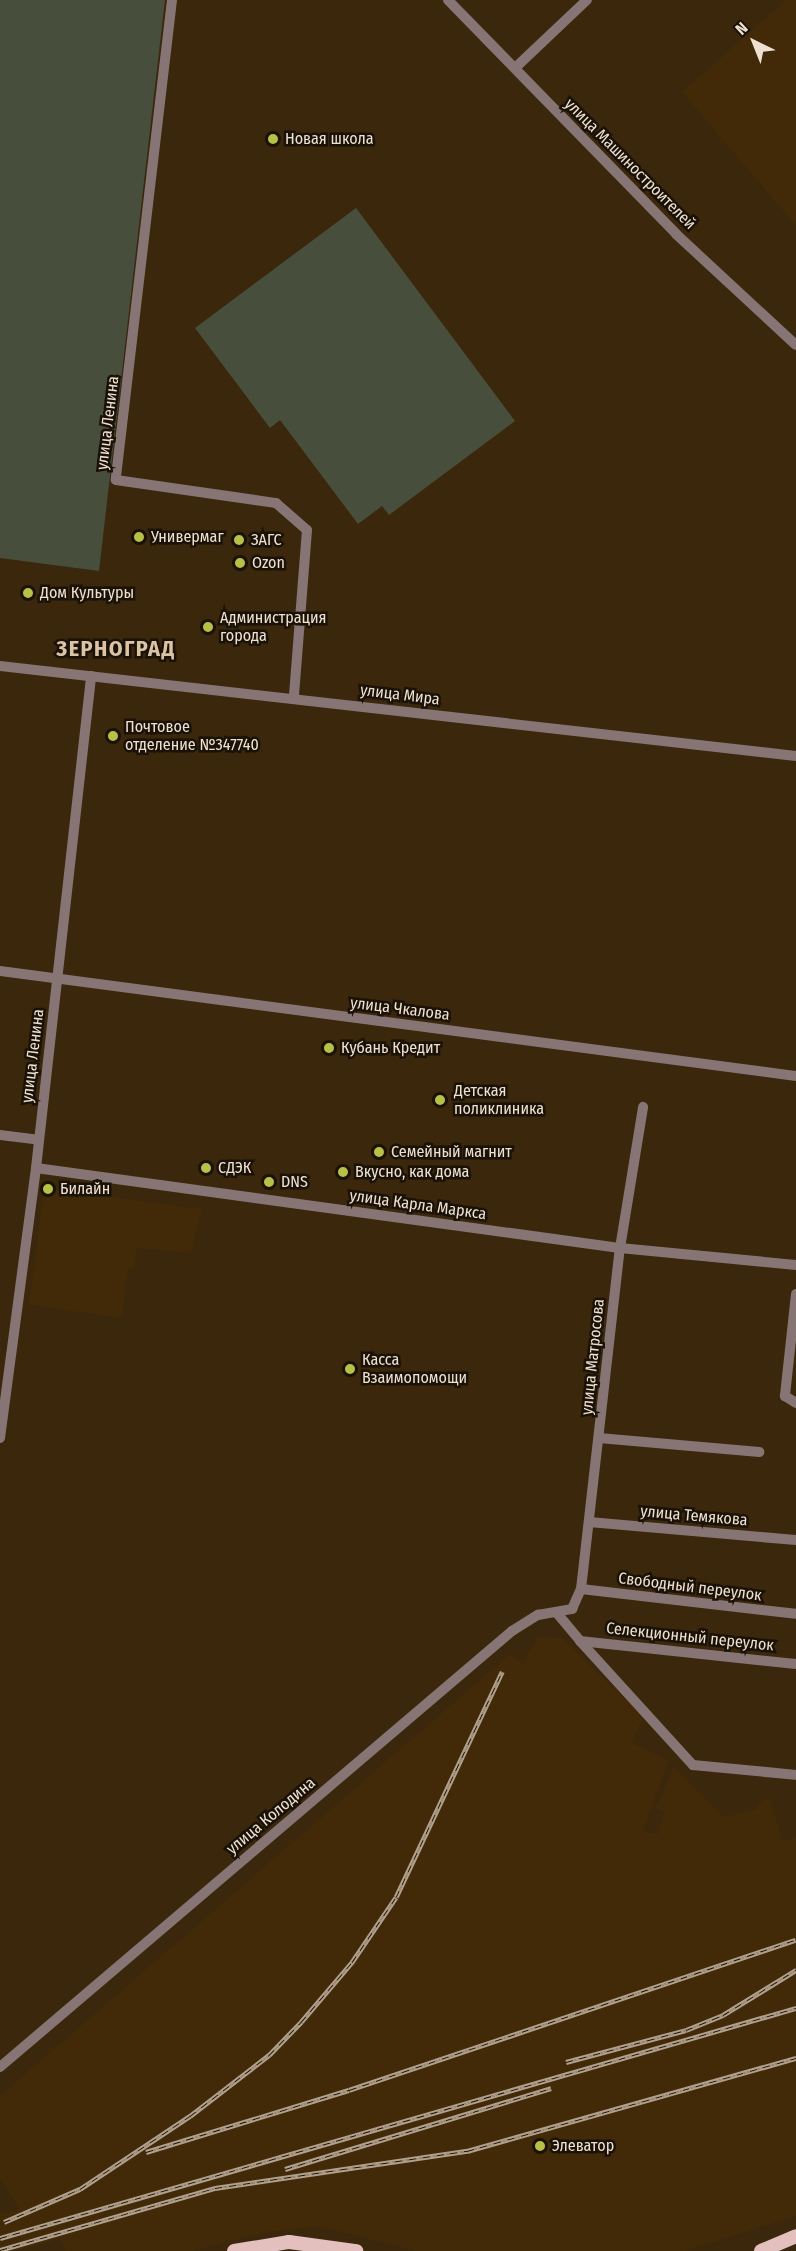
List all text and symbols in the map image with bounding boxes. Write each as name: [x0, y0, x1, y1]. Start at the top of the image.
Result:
north arrow: [724, 12, 784, 72]
text: N: [731, 18, 751, 39]
street label: улица Машиностроителей: [560, 94, 700, 234]
place label: Новая школа: [285, 129, 374, 149]
marker: Новая школа: [266, 132, 280, 146]
street label: улица Ленина: [93, 375, 123, 471]
place label: Универмаг: [151, 527, 224, 547]
marker: Универмаг: [132, 530, 146, 544]
place label: ЗАГС: [251, 530, 282, 550]
marker: ЗАГС: [232, 533, 246, 547]
place label: Ozon: [252, 553, 285, 573]
marker: Ozon: [233, 556, 247, 570]
place label: Дом Культуры: [40, 583, 134, 603]
marker: Дом Культуры: [21, 586, 35, 600]
place label: Администрация города: [220, 608, 327, 646]
marker: Администрация города: [201, 620, 215, 634]
district label: ЗЕРНОГРАД: [56, 636, 176, 662]
street label: улица Мира: [359, 681, 441, 709]
place label: Почтовое отделение №347740: [125, 717, 259, 755]
marker: Почтовое отделение №347740: [106, 729, 120, 743]
street label: улица Чкалова: [349, 993, 451, 1025]
street label: улица Ленина: [18, 1008, 48, 1104]
place label: Кубань Кредит: [341, 1038, 440, 1058]
marker: Кубань Кредит: [322, 1041, 336, 1055]
place label: Детская поликлиника: [454, 1081, 544, 1119]
marker: Детская поликлиника: [431, 1091, 449, 1109]
place label: Семейный магнит: [391, 1142, 512, 1162]
marker: Семейный магнит: [372, 1145, 386, 1159]
place label: СДЭК: [218, 1158, 251, 1178]
marker: СДЭК: [199, 1161, 213, 1175]
place label: Вкусно, как дома: [355, 1162, 469, 1182]
marker: Вкусно, как дома: [336, 1165, 350, 1179]
place label: DNS: [281, 1172, 308, 1192]
marker: DNS: [262, 1175, 276, 1189]
place label: Билайн: [60, 1179, 110, 1199]
marker: Билайн: [41, 1182, 55, 1196]
street label: улица Карла Маркса: [348, 1186, 488, 1224]
street label: улица Матросова: [577, 1298, 609, 1416]
place label: Касса Взаимопомощи: [362, 1350, 467, 1388]
marker: Касса Взаимопомощи: [343, 1362, 357, 1376]
street label: улица Темякова: [640, 1502, 748, 1530]
street label: Свободный переулок: [617, 1569, 763, 1605]
street label: Селекционный переулок: [605, 1619, 775, 1655]
street label: улица Колодина: [223, 1773, 319, 1859]
place label: Элеватор: [552, 2136, 614, 2156]
marker: Элеватор: [533, 2139, 547, 2153]

